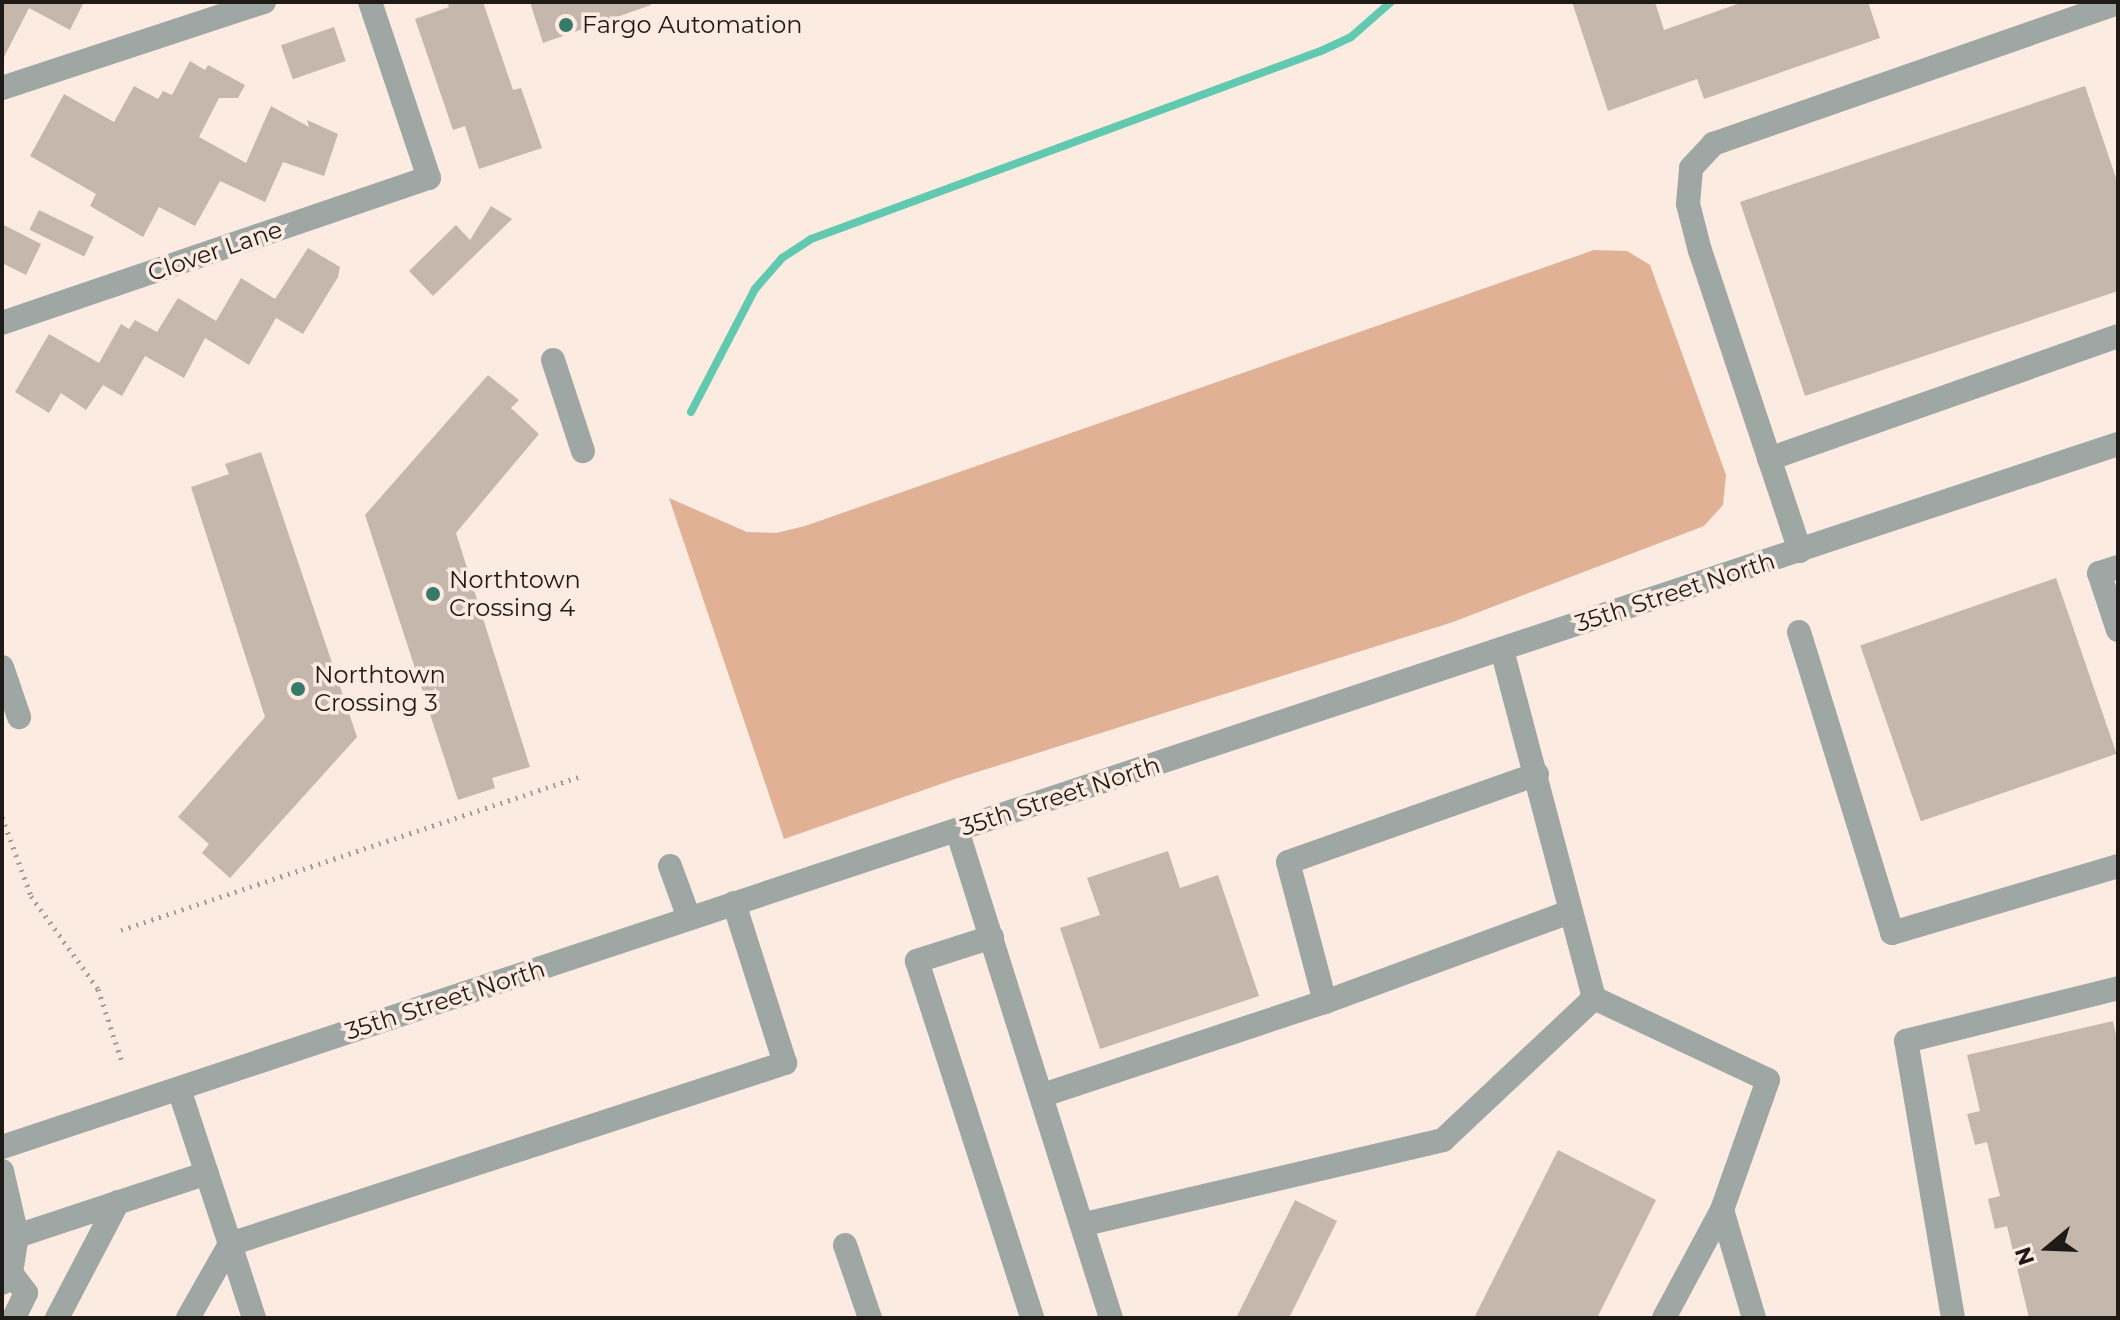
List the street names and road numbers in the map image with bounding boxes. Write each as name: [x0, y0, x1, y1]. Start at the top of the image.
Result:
street label: Clover Lane: [144, 215, 286, 287]
street label: 35th Street North: [1571, 546, 1779, 638]
street label: 35th Street North: [956, 750, 1164, 842]
street label: 35th Street North: [341, 954, 549, 1046]

